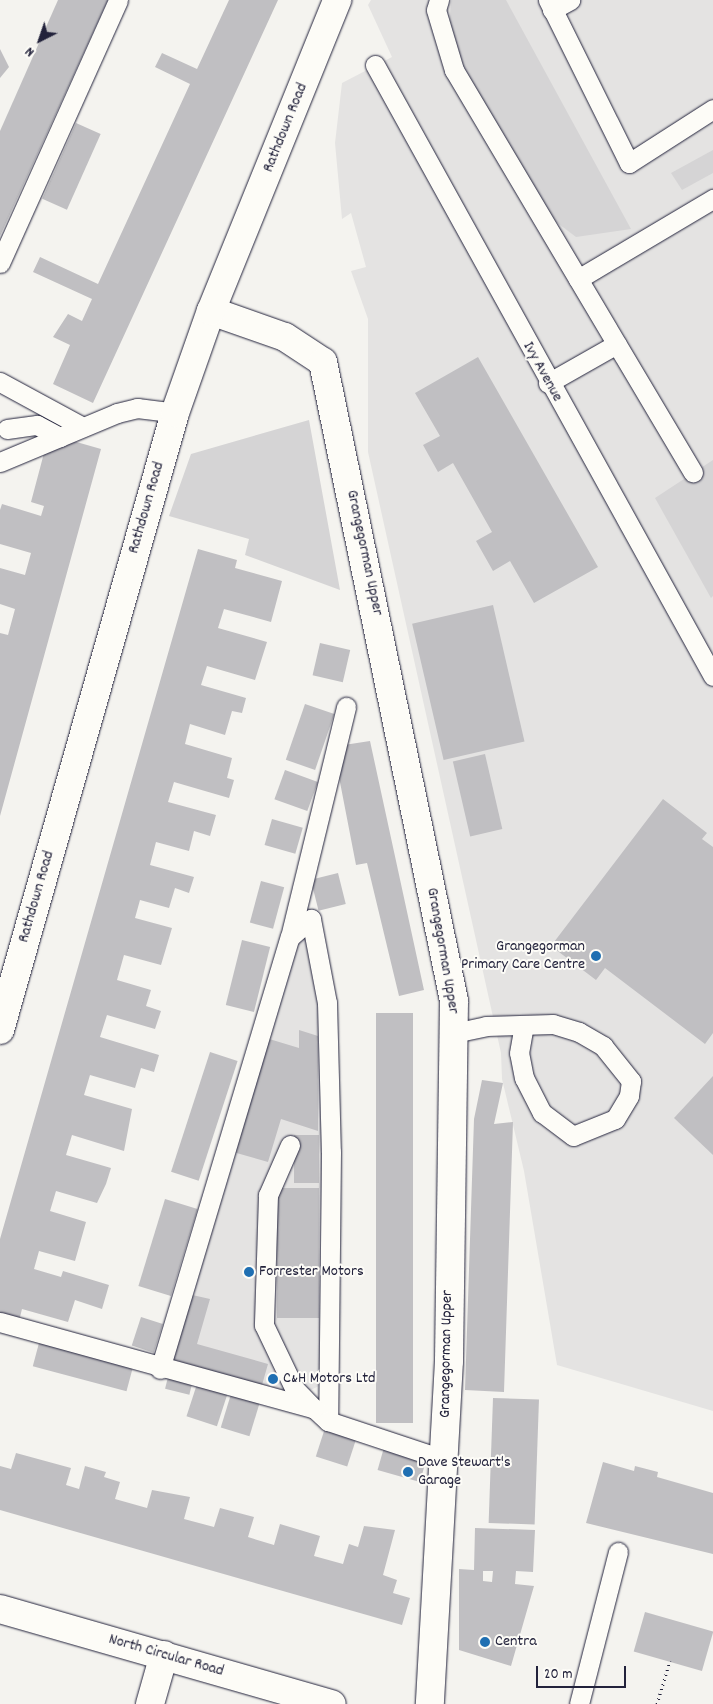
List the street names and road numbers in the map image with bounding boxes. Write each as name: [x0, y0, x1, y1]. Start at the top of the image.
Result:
street label: Rathdown Road: [259, 81, 313, 175]
street label: Ivy Avenue: [518, 339, 566, 405]
street label: Rathdown Road: [125, 460, 169, 556]
street label: Grangegorman Upper: [341, 488, 387, 618]
street label: Rathdown Road: [15, 849, 59, 945]
street label: Grangegorman Upper: [421, 886, 463, 1016]
street label: Grangegorman Upper: [436, 1290, 458, 1418]
street label: North Circular Road: [106, 1630, 226, 1682]

